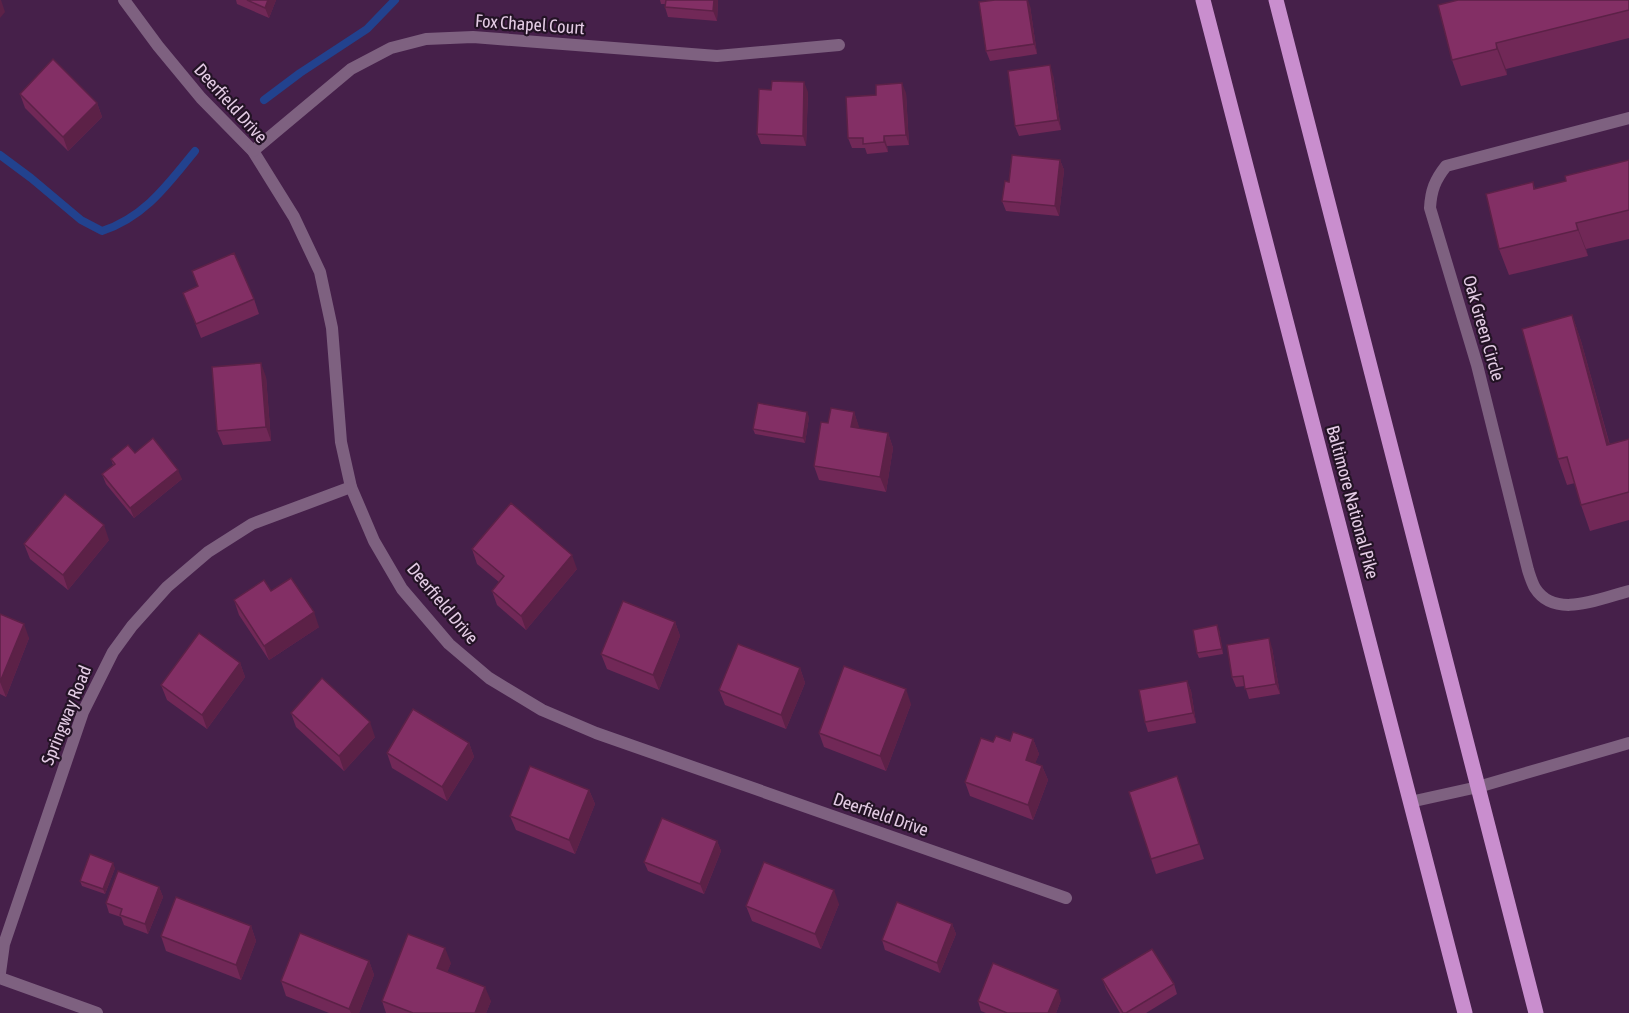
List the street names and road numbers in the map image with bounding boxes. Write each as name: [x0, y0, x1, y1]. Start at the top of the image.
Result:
street label: Fox Chapel Court: [475, 10, 585, 38]
street label: Deerfield Drive: [190, 59, 272, 147]
street label: Oak Green Circle: [1459, 273, 1509, 383]
street label: Baltimore National Pike: [1322, 423, 1384, 581]
street label: Deerfield Drive: [403, 558, 483, 648]
street label: Springway Road: [37, 662, 95, 768]
street label: Deerfield Drive: [831, 788, 931, 840]

